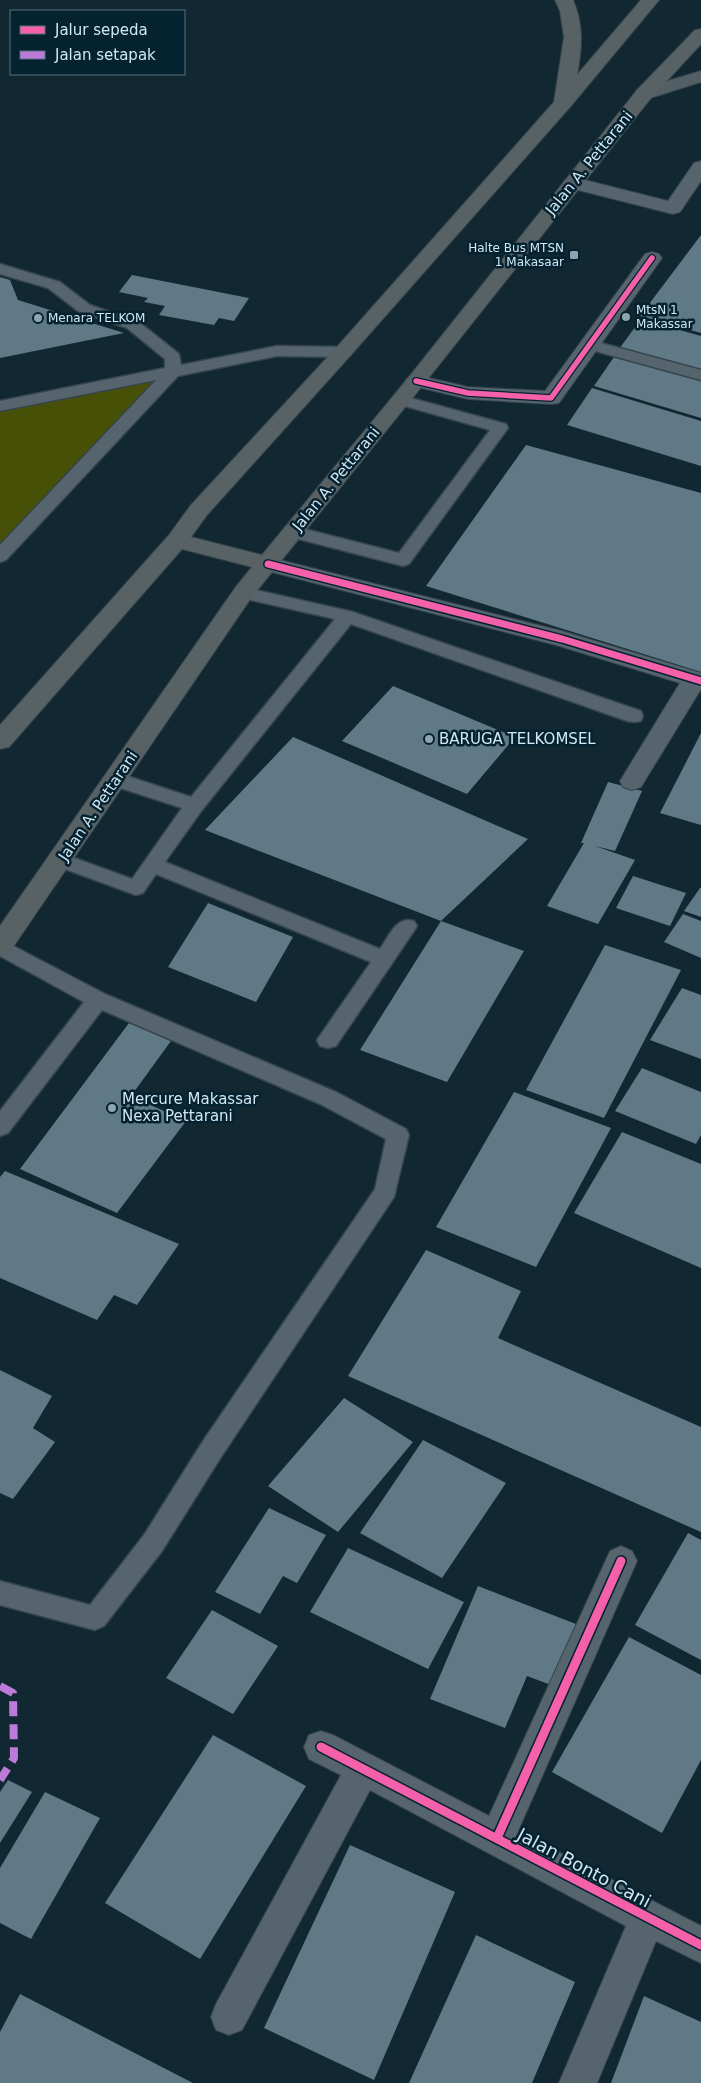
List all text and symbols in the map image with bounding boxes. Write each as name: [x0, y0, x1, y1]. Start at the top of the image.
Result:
legend: [10, 10, 185, 75]
text: Jalur sepeda: [54, 21, 148, 39]
text: Jalan setapak: [54, 46, 156, 64]
street label: Jalan A. Pettarani: [541, 107, 636, 219]
place label: Halte Bus MTSN 1 Makasaar: [468, 241, 564, 269]
marker: Halte Bus MTSN 1 Makasaar: [568, 249, 580, 261]
place label: MtsN 1 Makassar: [636, 303, 693, 331]
place label: Menara TELKOM: [48, 311, 145, 325]
marker: MtsN 1 Makassar: [620, 311, 632, 323]
marker: Menara TELKOM: [32, 312, 44, 324]
street label: Jalan A. Pettarani: [288, 423, 383, 535]
place label: BARUGA TELKOMSEL: [439, 730, 596, 748]
marker: BARUGA TELKOMSEL: [423, 733, 435, 745]
street label: Jalan A. Pettarani: [54, 748, 141, 865]
place label: Mercure Makassar Nexa Pettarani: [122, 1090, 259, 1125]
marker: Mercure Makassar Nexa Pettarani: [106, 1102, 118, 1114]
street label: Jalan Bonto Cani: [513, 1823, 655, 1912]

